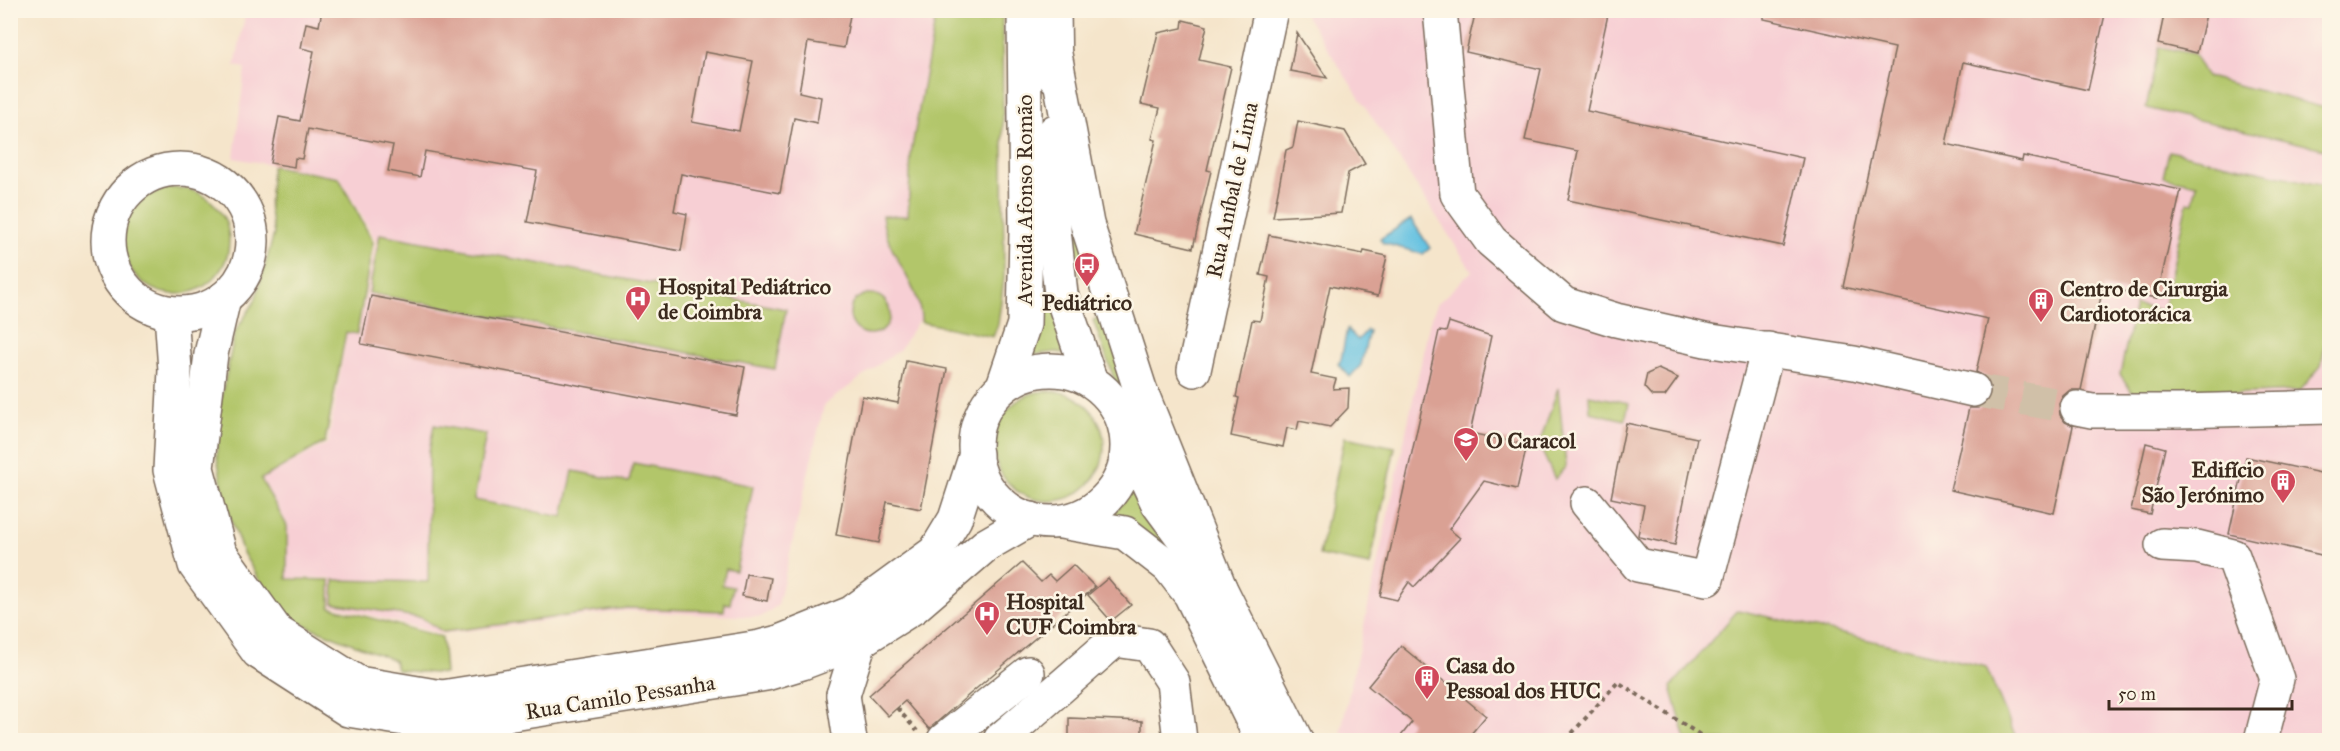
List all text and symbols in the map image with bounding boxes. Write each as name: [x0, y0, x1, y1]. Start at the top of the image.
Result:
street label: Avenida Afonso Romão: [1011, 94, 1038, 307]
street label: Rua Aníbal de Lima: [1200, 99, 1264, 281]
bus stop icon: Pediátrico: [1072, 250, 1102, 288]
place label: Hospital Pediátrico de Coimbra: [658, 273, 831, 325]
place label: Centro de Cirurgia Cardiotorácica: [2060, 275, 2229, 327]
hospital icon: Hospital Pediátrico de Coimbra: [623, 284, 653, 322]
building icon: Centro de Cirurgia Cardiotorácica: [2026, 286, 2056, 324]
place label: Pediátrico: [1042, 289, 1132, 316]
school or university icon: O Caracol: [1451, 425, 1481, 463]
place label: O Caracol: [1486, 427, 1577, 454]
place label: Edifício São Jerónimo: [2141, 456, 2264, 509]
building icon: Edifício São Jerónimo: [2268, 467, 2298, 505]
place label: Hospital CUF Coimbra: [1006, 588, 1137, 640]
hospital icon: Hospital CUF Coimbra: [972, 599, 1002, 637]
place label: Casa do Pessoal dos HUC: [1446, 652, 1601, 704]
building icon: Casa do Pessoal dos HUC: [1412, 663, 1442, 701]
street label: Rua Camilo Pessanha: [523, 669, 717, 725]
scale bar: [2109, 673, 2292, 711]
text: 50 m: [2118, 683, 2156, 705]

